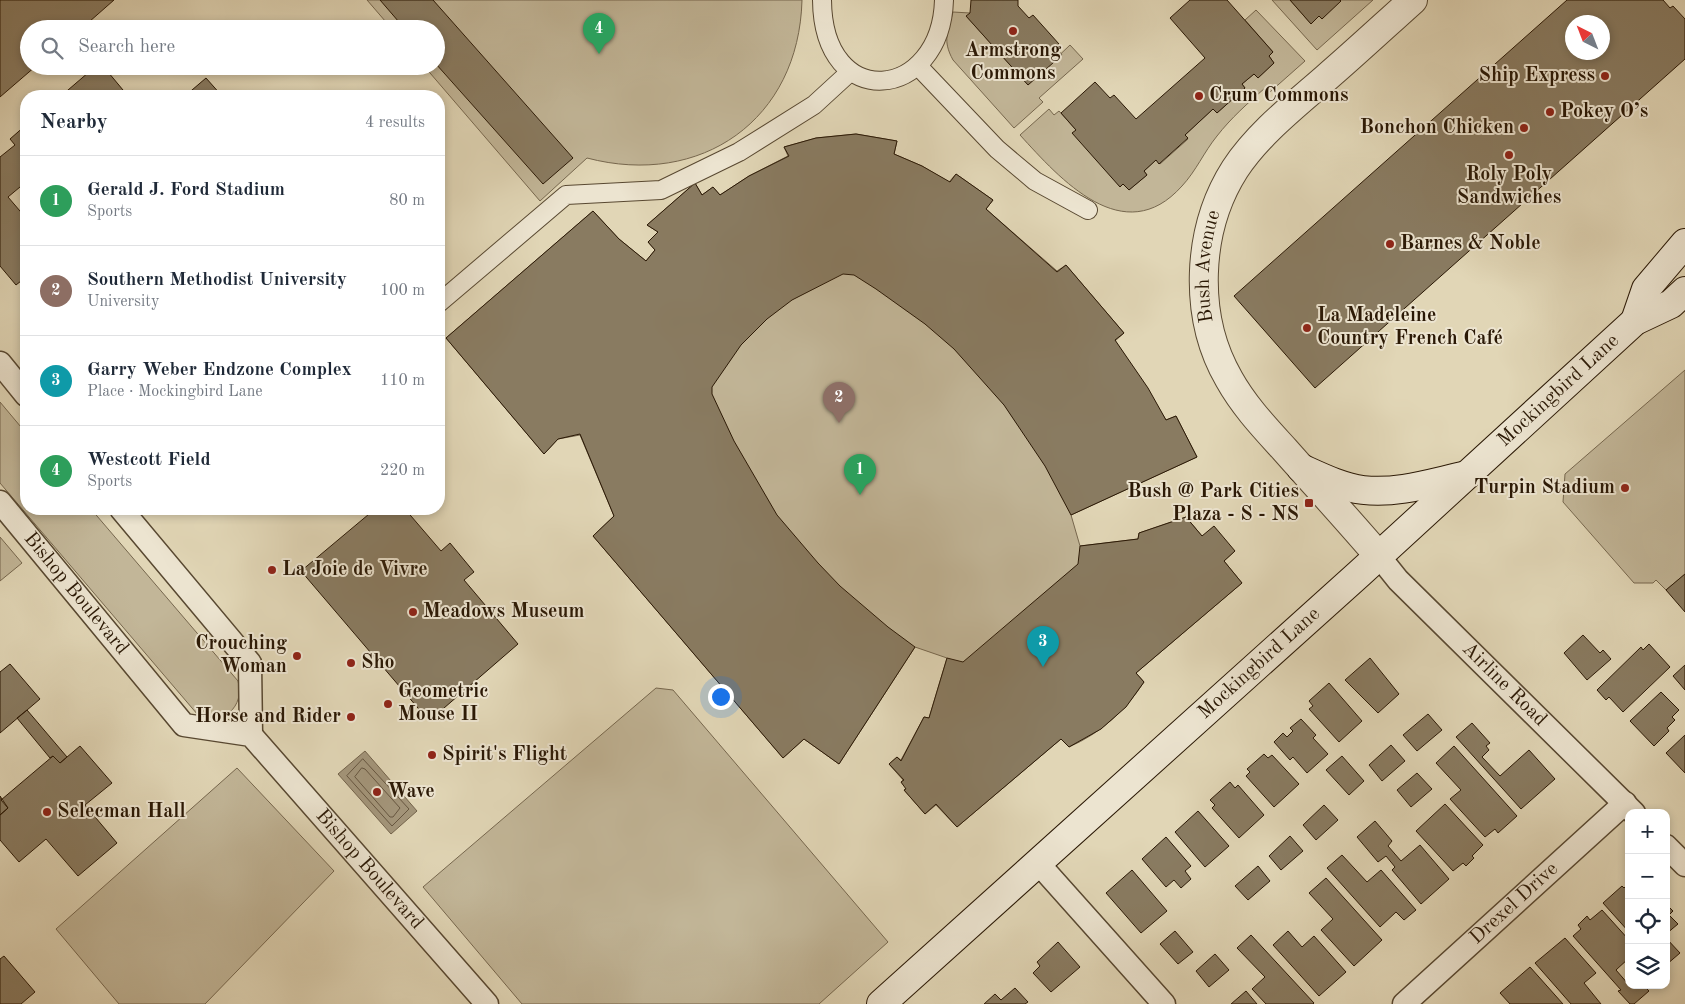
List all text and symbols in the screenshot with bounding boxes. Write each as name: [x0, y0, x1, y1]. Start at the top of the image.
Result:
pin: 4: [583, 13, 615, 54]
north arrow: [1565, 15, 1610, 60]
search box: [20, 20, 445, 75]
marker: Armstrong Commons: [1007, 25, 1019, 37]
icon: search: [38, 34, 66, 62]
text: Search here: [78, 38, 175, 57]
place label: Armstrong Commons: [965, 41, 1061, 84]
place label: Ship Express: [1479, 66, 1595, 86]
marker: Ship Express: [1599, 70, 1611, 82]
place label: Crum Commons: [1209, 86, 1349, 106]
marker: Crum Commons: [1193, 90, 1205, 102]
place label: Pokey O’s: [1560, 102, 1648, 122]
marker: Pokey O’s: [1544, 106, 1556, 118]
text: Nearby: [40, 112, 108, 133]
text: 4 results: [365, 115, 425, 131]
place label: Bonchon Chicken: [1360, 118, 1514, 138]
marker: Bonchon Chicken: [1518, 122, 1530, 134]
marker: Roly Poly Sandwiches: [1503, 149, 1515, 161]
place label: Roly Poly Sandwiches: [1457, 165, 1561, 208]
text: Gerald J. Ford Stadium: [87, 181, 285, 200]
text: 1: [51, 193, 61, 209]
text: 80 m: [389, 193, 425, 209]
text: Sports: [87, 204, 132, 220]
street label: Bush Avenue: [1194, 208, 1225, 324]
place label: Barnes & Noble: [1400, 234, 1541, 254]
marker: Barnes & Noble: [1384, 238, 1396, 250]
text: Southern Methodist University: [87, 271, 347, 290]
text: 2: [51, 283, 61, 299]
text: 100 m: [380, 283, 425, 299]
text: University: [87, 294, 159, 310]
place label: La Madeleine Country French Café: [1317, 306, 1503, 349]
marker: La Madeleine Country French Café: [1301, 322, 1313, 334]
street label: Mockingbird Lane: [1494, 331, 1623, 451]
text: Garry Weber Endzone Complex: [87, 361, 352, 380]
text: 3: [51, 373, 61, 389]
text: 110 m: [380, 373, 425, 389]
pin: 2: [823, 382, 855, 423]
text: Place · Mockingbird Lane: [87, 384, 263, 400]
text: Westcott Field: [87, 451, 211, 470]
pin: 1: [844, 454, 876, 495]
text: 4: [51, 463, 61, 479]
text: 220 m: [380, 463, 425, 479]
text: Sports: [87, 474, 132, 490]
place label: Turpin Stadium: [1474, 478, 1615, 498]
place label: Bush @ Park Cities Plaza - S - NS: [1127, 482, 1299, 525]
marker: Turpin Stadium: [1619, 482, 1631, 494]
marker: Bush @ Park Cities Plaza - S - NS: [1303, 497, 1315, 509]
street label: Bishop Boulevard: [20, 529, 132, 659]
place label: La Joie de Vivre: [282, 560, 428, 580]
marker: La Joie de Vivre: [266, 564, 278, 576]
place label: Meadows Museum: [423, 602, 584, 622]
street label: Mockingbird Lane: [1195, 604, 1324, 723]
marker: Meadows Museum: [407, 606, 419, 618]
pin: 3: [1027, 626, 1059, 667]
place label: Crouching Woman: [195, 634, 287, 677]
street label: Airline Road: [1458, 639, 1550, 730]
marker: Crouching Woman: [291, 650, 303, 662]
place label: Sho: [361, 653, 395, 673]
marker: Sho: [345, 657, 357, 669]
place label: Geometric Mouse II: [398, 682, 489, 725]
your location: [708, 684, 734, 710]
marker: Geometric Mouse II: [382, 698, 394, 710]
place label: Horse and Rider: [195, 707, 341, 727]
marker: Horse and Rider: [345, 711, 357, 723]
place label: Spirit's Flight: [442, 745, 567, 765]
marker: Spirit's Flight: [426, 749, 438, 761]
place label: Wave: [387, 782, 435, 802]
marker: Wave: [371, 786, 383, 798]
place label: Selecman Hall: [57, 802, 186, 822]
marker: Selecman Hall: [41, 806, 53, 818]
street label: Bishop Boulevard: [311, 806, 427, 933]
map controls: [1625, 809, 1670, 989]
button: +: [1625, 809, 1670, 854]
button: −: [1625, 854, 1670, 899]
street label: Drexel Drive: [1466, 859, 1562, 949]
button: locate: [1625, 899, 1670, 944]
button: layers: [1625, 944, 1670, 989]

